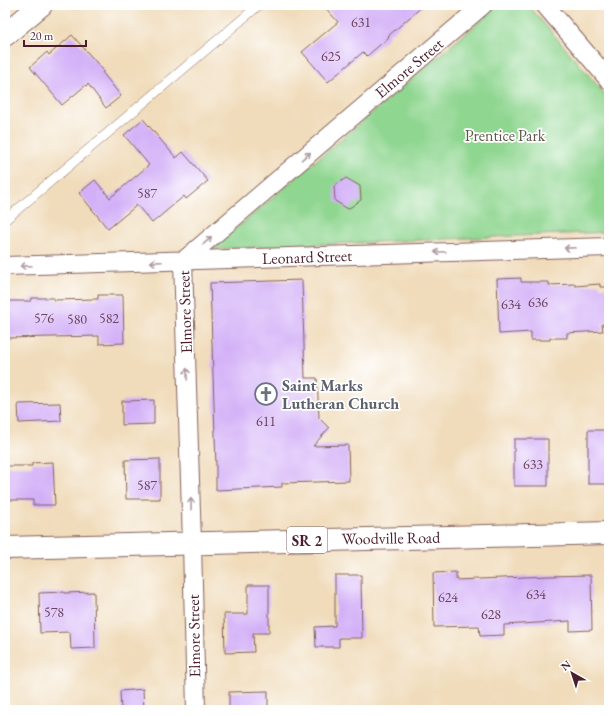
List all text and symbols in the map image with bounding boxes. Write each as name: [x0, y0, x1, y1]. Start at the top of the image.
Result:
house number: 631: [351, 13, 371, 31]
scale bar: [24, 22, 86, 48]
text: 20 m: [30, 28, 54, 44]
street label: Elmore Street: [370, 33, 448, 103]
house number: 625: [321, 47, 341, 65]
park label: Prentice Park: [465, 125, 546, 146]
one-way arrow: [300, 152, 311, 161]
house number: 587: [137, 184, 157, 202]
one-way arrow: [201, 236, 212, 245]
one-way arrow: [564, 244, 577, 252]
street label: Leonard Street: [262, 245, 352, 269]
one-way arrow: [434, 248, 447, 256]
one-way arrow: [150, 258, 163, 265]
one-way arrow: [20, 262, 33, 269]
street label: Elmore Street: [173, 270, 197, 354]
house number: 636: [528, 293, 548, 311]
house number: 634: [501, 295, 521, 313]
house number: 576: [34, 309, 54, 327]
house number: 582: [99, 309, 119, 327]
house number: 580: [67, 310, 87, 328]
one-way arrow: [183, 368, 191, 381]
place label: Saint Marks Lutheran Church: [282, 375, 399, 414]
church icon: Saint Marks Lutheran Church: [253, 381, 279, 407]
house number: 611: [256, 412, 276, 430]
house number: 633: [523, 455, 543, 473]
house number: 587: [137, 476, 157, 494]
one-way arrow: [187, 498, 195, 511]
road number: SR 2: [287, 527, 327, 553]
street label: Woodville Road: [342, 527, 441, 549]
house number: 634: [526, 585, 546, 603]
house number: 624: [438, 588, 458, 606]
street label: Elmore Street: [183, 594, 205, 678]
house number: 578: [44, 603, 64, 621]
house number: 628: [481, 605, 501, 623]
north arrow: [552, 653, 592, 693]
text: N: [558, 657, 574, 673]

